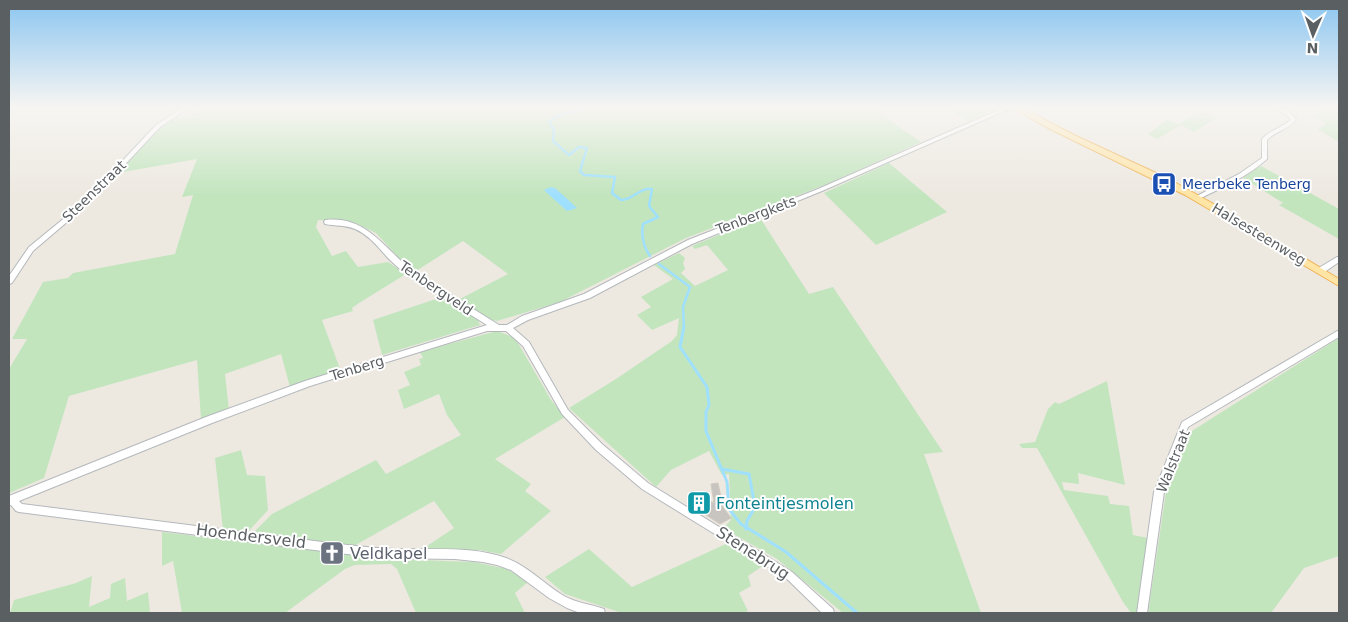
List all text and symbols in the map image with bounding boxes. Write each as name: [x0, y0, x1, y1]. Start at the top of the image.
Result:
north arrow: [1288, 10, 1338, 60]
text: N: [1306, 40, 1319, 56]
street label: Steenstraat: [59, 157, 129, 225]
bus stop icon: Meerbeke Tenberg: [1151, 171, 1177, 197]
place label: Meerbeke Tenberg: [1182, 176, 1311, 192]
street label: Tenbergkets: [713, 192, 798, 238]
street label: Halsesteenweg: [1209, 200, 1309, 268]
street label: Tenbergveld: [395, 257, 476, 318]
street label: Tenberg: [327, 352, 386, 384]
street label: Walstraat: [1153, 427, 1193, 495]
building icon: Fonteintjesmolen: [686, 490, 712, 516]
place label: Fonteintjesmolen: [716, 494, 854, 513]
street label: Hoendersveld: [195, 520, 307, 552]
street label: Stenebrug: [713, 522, 793, 584]
church icon: Veldkapel: [319, 540, 345, 566]
place label: Veldkapel: [350, 544, 427, 563]

